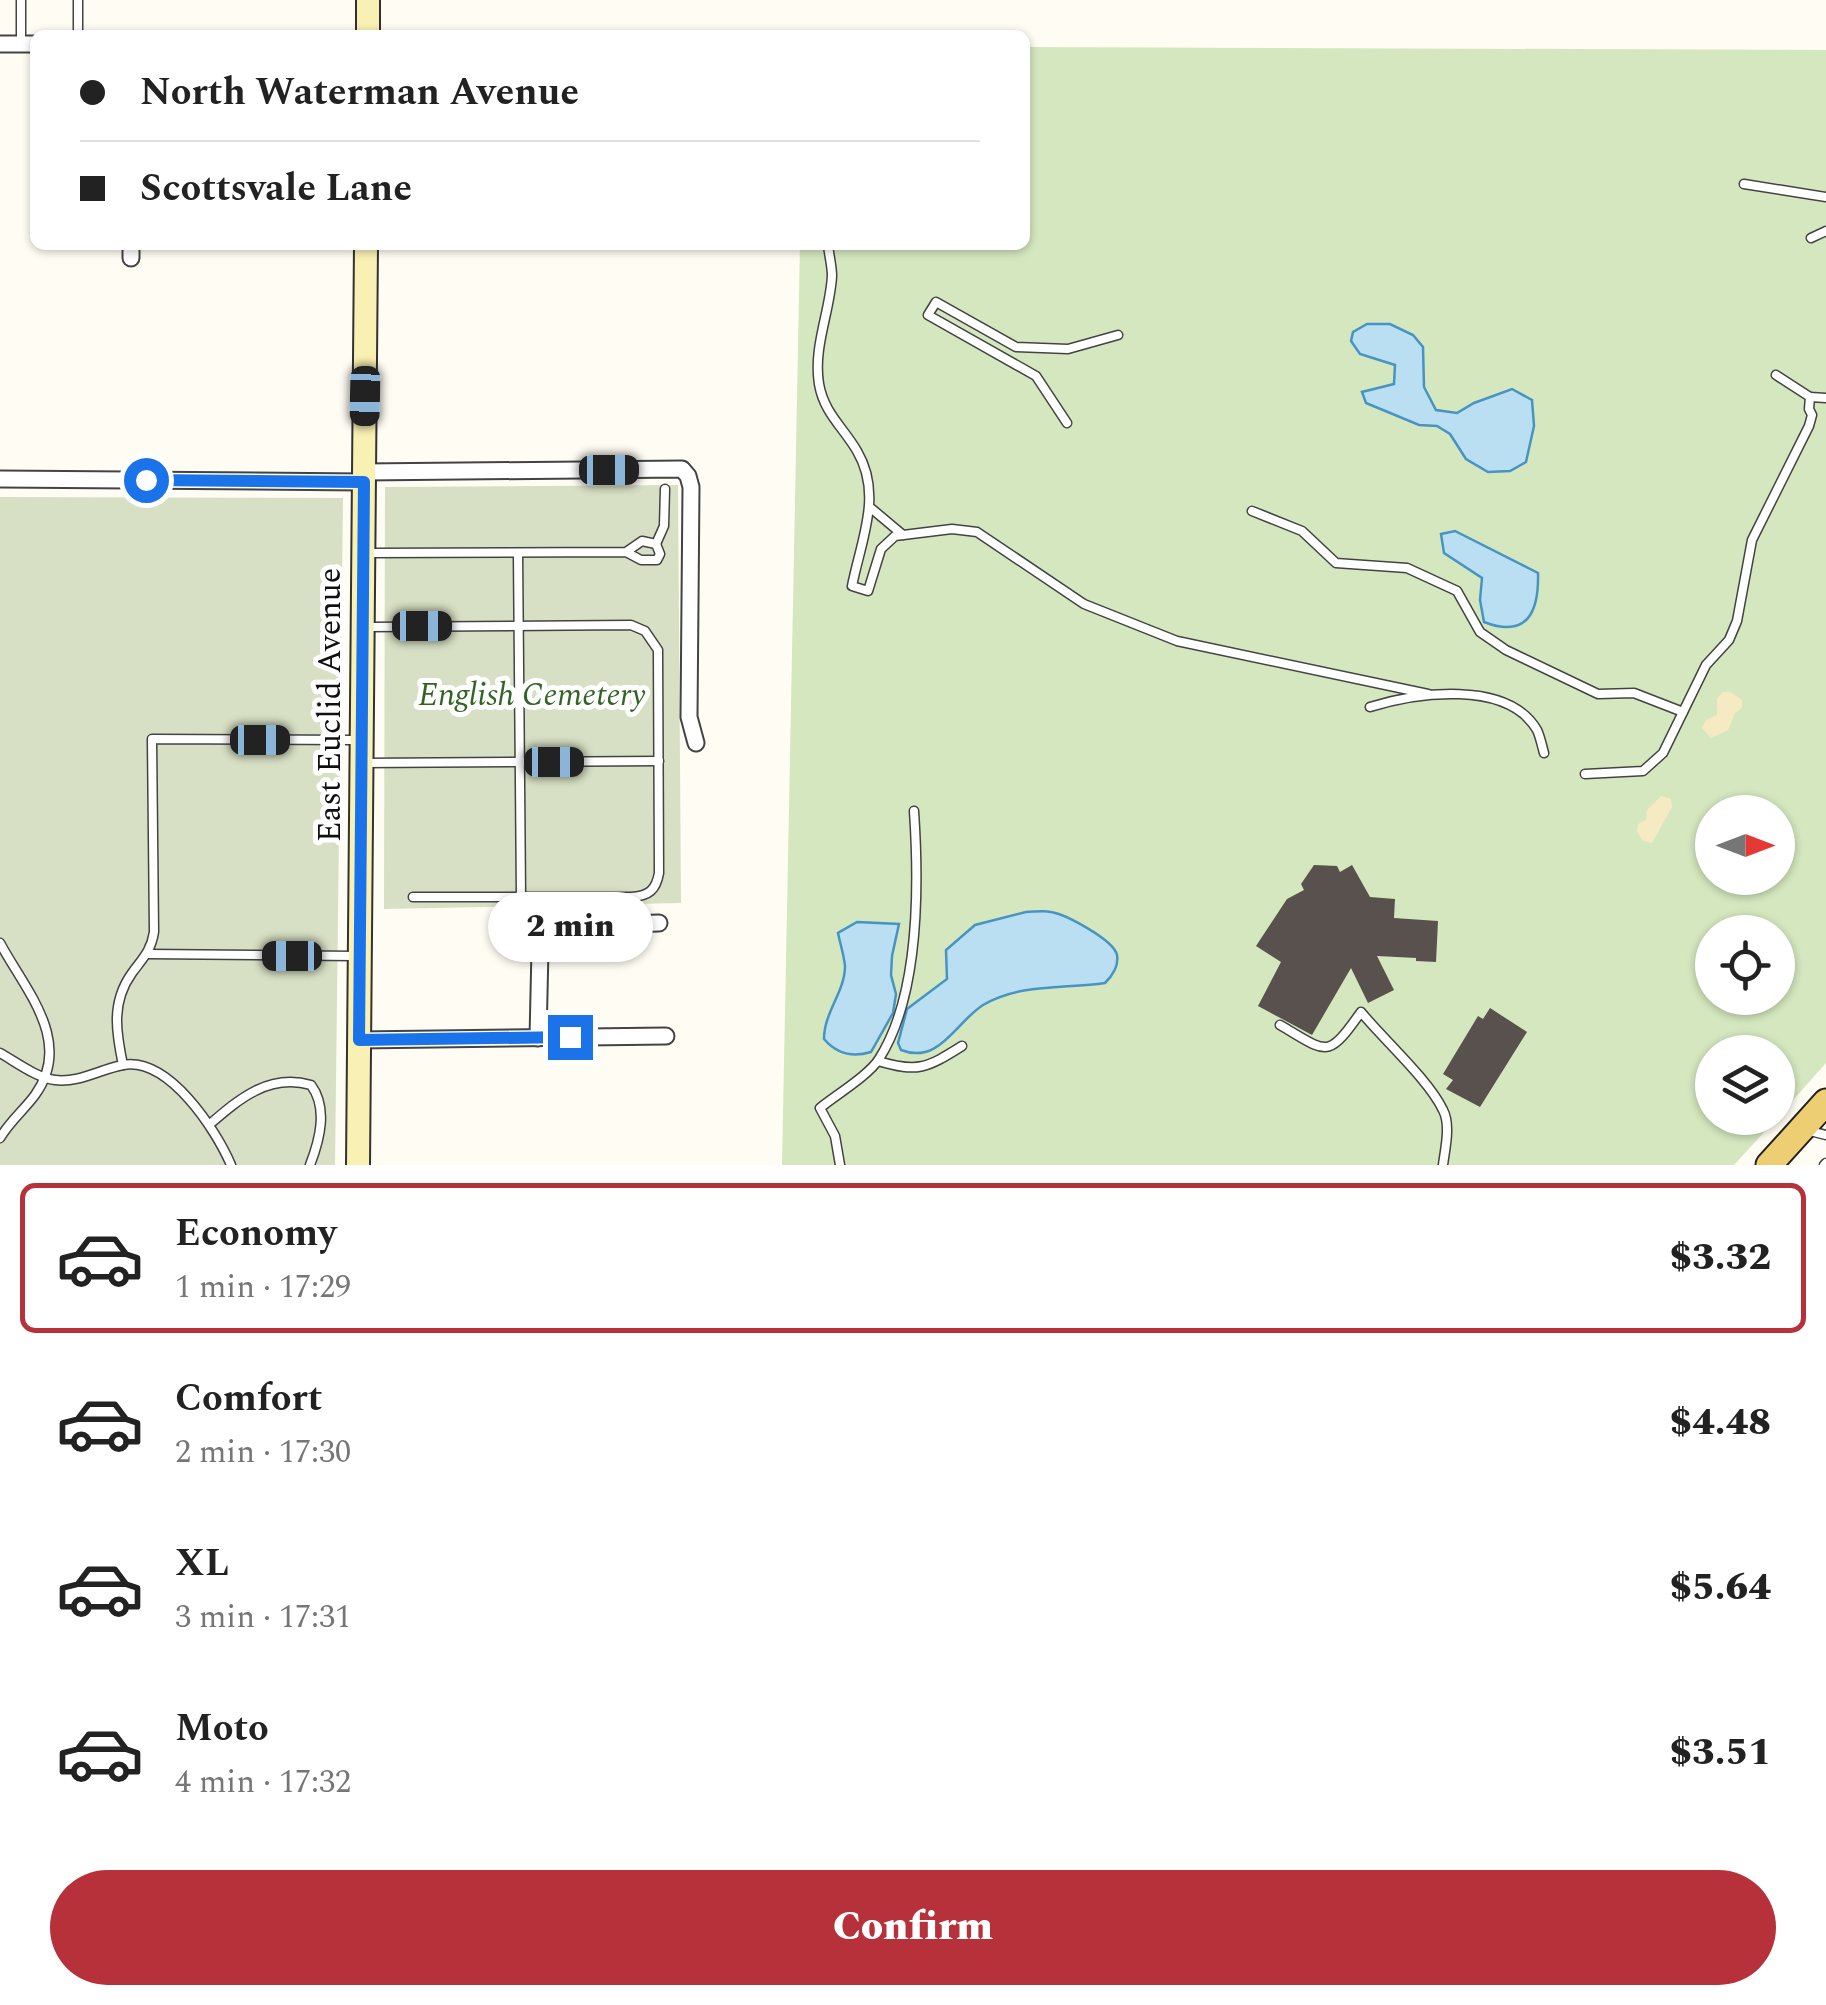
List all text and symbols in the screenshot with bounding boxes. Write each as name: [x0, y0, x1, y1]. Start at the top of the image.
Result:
text: North Waterman Avenue: [140, 64, 579, 122]
text: Scottsvale Lane: [140, 160, 412, 218]
car: [349, 366, 381, 426]
car: [579, 455, 639, 485]
route start: [124, 458, 169, 503]
street label: East Euclid Avenue: [306, 568, 355, 842]
car: [392, 611, 452, 641]
park label: English Cemetery: [418, 671, 646, 720]
car: [230, 725, 290, 755]
car: [524, 747, 584, 777]
north arrow: [1695, 795, 1795, 895]
map controls: [1695, 795, 1795, 1135]
callout: 2 min: [488, 892, 652, 962]
text: 2 min: [526, 902, 615, 951]
button: locate: [1695, 915, 1795, 1015]
car: [262, 941, 322, 971]
route end: [548, 1015, 593, 1060]
button: layers: [1695, 1035, 1795, 1135]
text: Economy: [175, 1205, 336, 1263]
icon: car: [55, 1213, 145, 1303]
text: $3.32: [1669, 1229, 1771, 1287]
text: 1 min · 17:29: [175, 1263, 351, 1312]
text: Comfort: [175, 1370, 322, 1428]
icon: car: [55, 1378, 145, 1468]
text: $4.48: [1669, 1394, 1771, 1452]
text: 2 min · 17:30: [175, 1428, 351, 1477]
text: XL: [175, 1535, 229, 1593]
icon: car: [55, 1543, 145, 1633]
text: $5.64: [1669, 1559, 1771, 1617]
text: 3 min · 17:31: [175, 1593, 351, 1642]
text: Moto: [175, 1700, 269, 1758]
icon: car: [55, 1708, 145, 1798]
text: $3.51: [1669, 1724, 1771, 1782]
text: 4 min · 17:32: [175, 1758, 351, 1807]
button: Confirm: [50, 1870, 1776, 1985]

